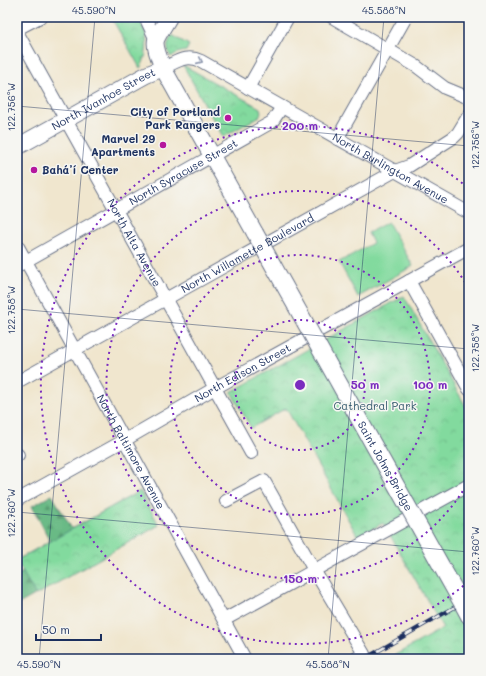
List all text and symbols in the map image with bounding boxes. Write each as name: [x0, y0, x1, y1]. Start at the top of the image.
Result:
text: 45.590°N: [72, 3, 116, 17]
text: 45.588°N: [362, 3, 406, 17]
one-way arrow: [195, 56, 203, 64]
street label: North Ivanhoe Street: [49, 64, 158, 133]
text: 122.756°W: [4, 82, 18, 131]
place label: City of Portland Park Rangers: [130, 104, 220, 132]
marker: City of Portland Park Rangers: [223, 113, 233, 123]
text: 200 m: [282, 117, 318, 133]
text: 122.756°W: [468, 120, 482, 169]
street label: North Burlington Avenue: [330, 129, 451, 207]
place label: Marvel 29 Apartments: [91, 131, 155, 159]
street label: North Syracuse Street: [126, 135, 240, 208]
marker: Marvel 29 Apartments: [158, 140, 168, 150]
place label: Bahá’í Center: [42, 162, 119, 177]
marker: Bahá’í Center: [29, 165, 39, 175]
street label: North Alta Avenue: [104, 196, 165, 289]
street label: North Willamette Boulevard: [178, 210, 316, 296]
text: 122.758°W: [4, 285, 18, 334]
text: 122.758°W: [468, 323, 482, 372]
street label: North Edison Street: [192, 340, 293, 405]
text: 50 m: [351, 376, 379, 392]
text: 100 m: [413, 376, 447, 392]
centre of rings: [293, 378, 307, 392]
street label: North Baltimore Avenue: [94, 391, 169, 512]
park label: Cathedral Park: [333, 398, 417, 413]
street label: Saint Johns Bridge: [355, 418, 417, 514]
text: 122.760°W: [4, 488, 18, 537]
text: 122.760°W: [468, 526, 482, 575]
text: 150 m: [283, 570, 317, 586]
scale bar: [36, 616, 101, 642]
text: 50 m: [42, 621, 70, 637]
text: 45.590°N: [17, 657, 61, 671]
text: 45.588°N: [306, 657, 350, 671]

